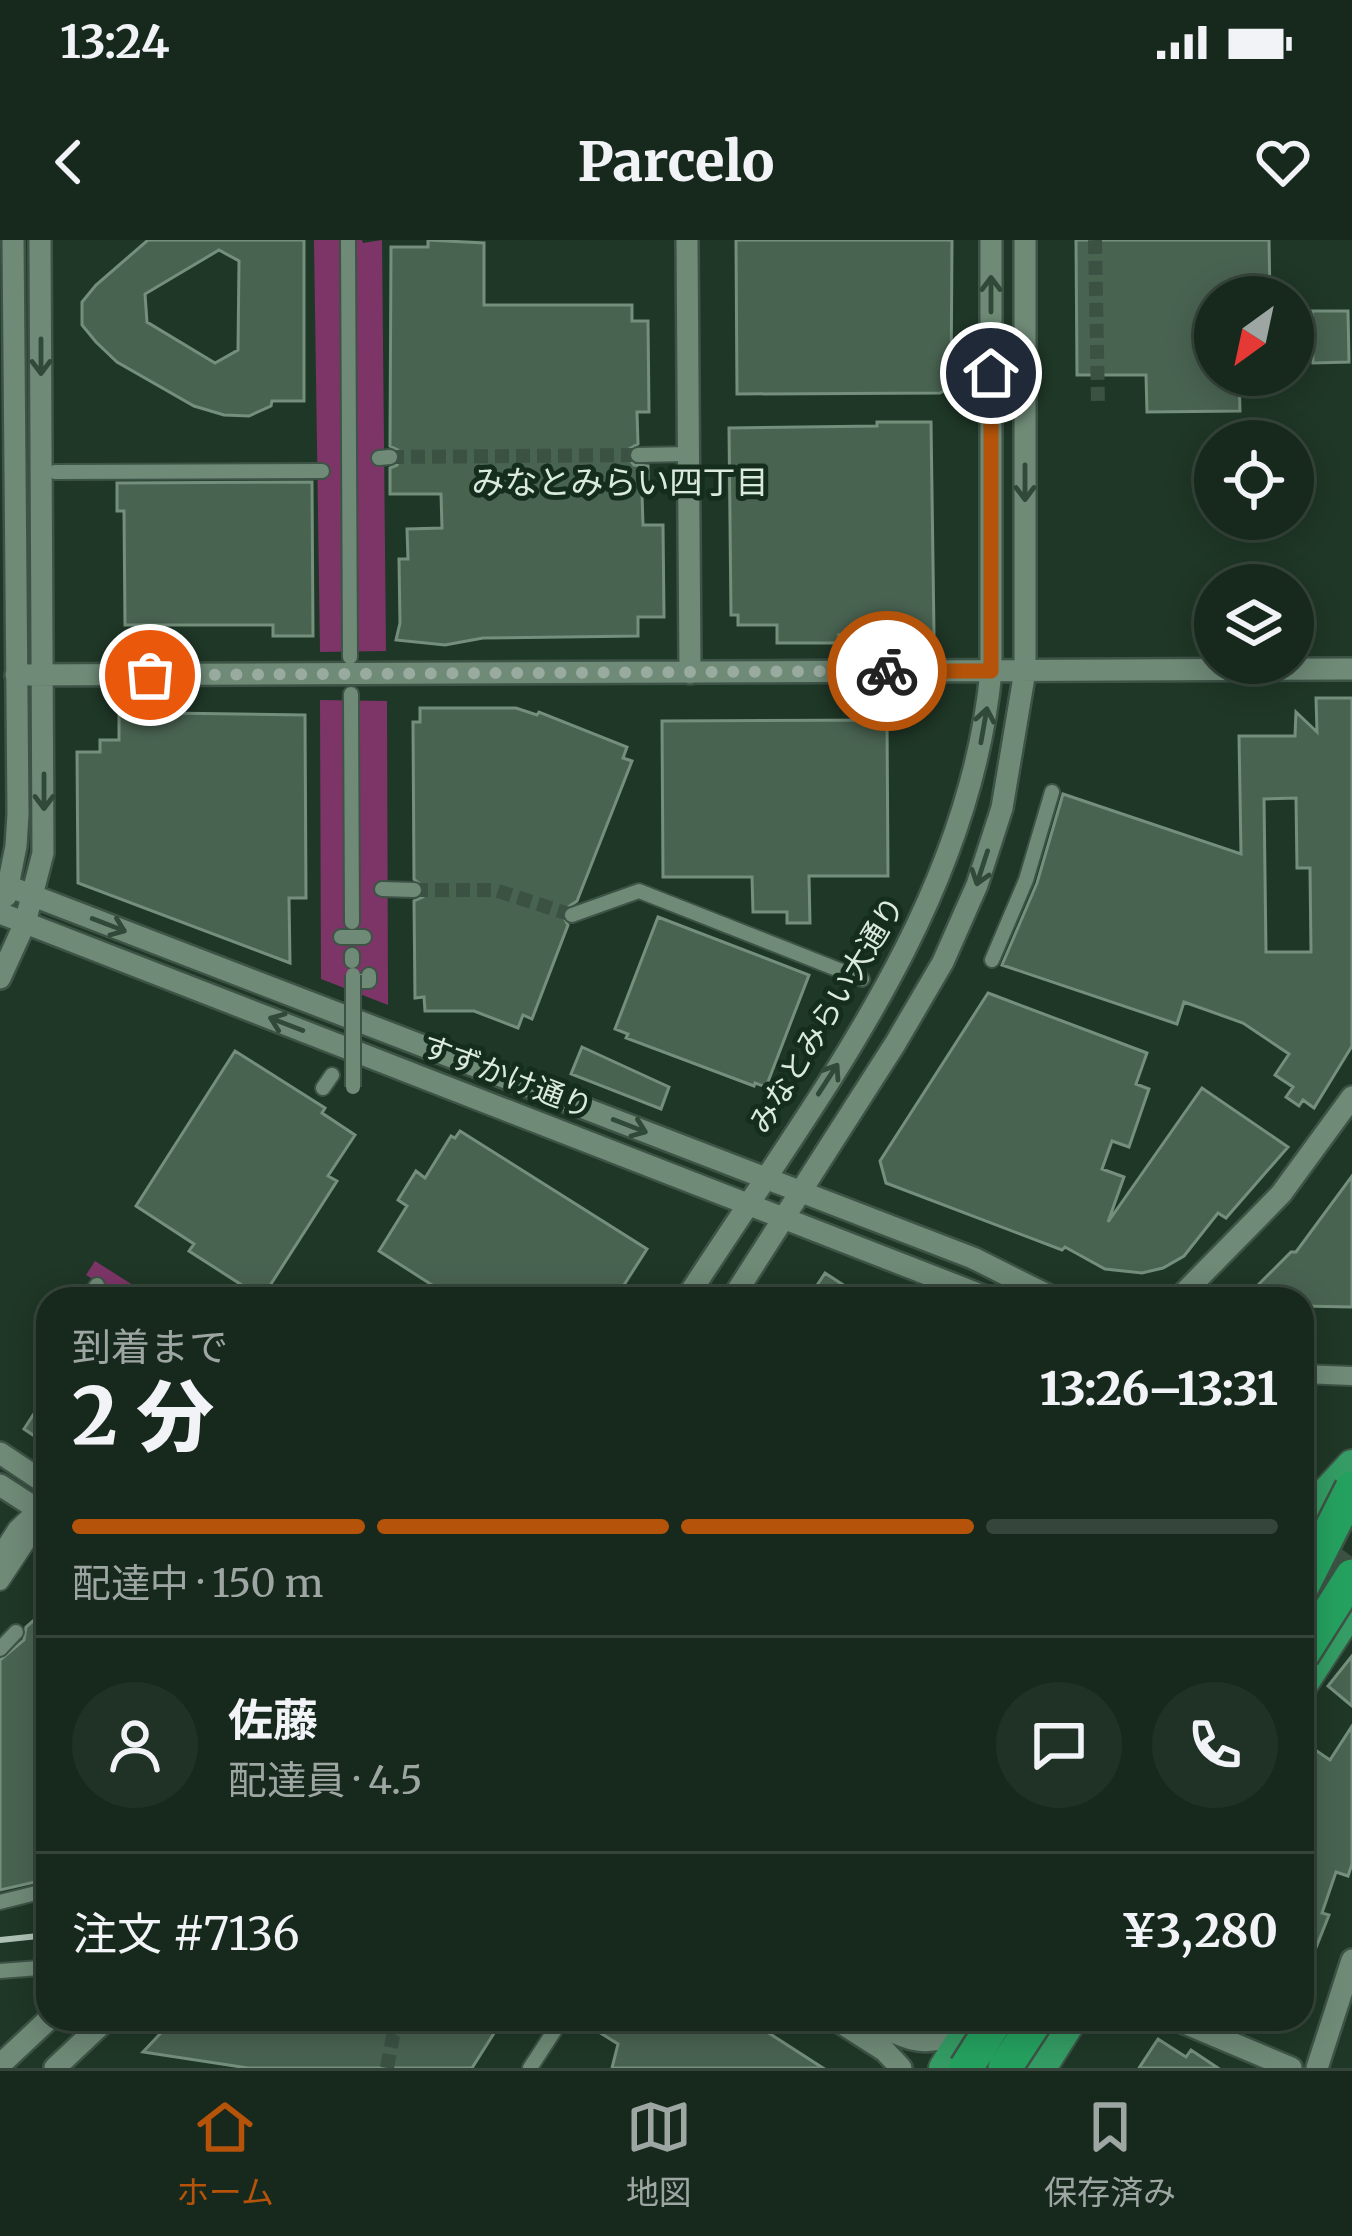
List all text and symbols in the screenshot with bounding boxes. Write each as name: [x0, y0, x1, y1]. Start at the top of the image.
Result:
text: 13:24: [60, 14, 170, 70]
text: Parcelo: [577, 128, 775, 196]
icon: back: [36, 129, 102, 195]
icon: heart: [1250, 129, 1316, 195]
one-way arrow: [980, 275, 1002, 314]
north arrow: [1194, 276, 1314, 396]
map controls: [1194, 276, 1314, 684]
pin: [940, 322, 1042, 424]
one-way arrow: [30, 337, 52, 376]
icon: home: [958, 340, 1024, 406]
button: locate: [1194, 420, 1314, 540]
district label: みなとみらい四丁目: [472, 462, 769, 503]
one-way arrow: [1014, 463, 1036, 502]
button: layers: [1194, 564, 1314, 684]
courier: [827, 611, 947, 731]
pin: [99, 624, 201, 726]
icon: bike: [854, 638, 920, 704]
icon: bag: [117, 642, 183, 708]
one-way arrow: [974, 707, 996, 746]
one-way arrow: [33, 772, 56, 811]
one-way arrow: [970, 848, 992, 886]
street label: みなとみらい大通り: [740, 889, 912, 1140]
one-way arrow: [90, 916, 127, 938]
one-way arrow: [269, 1012, 306, 1034]
street label: すずかけ通り: [417, 1026, 598, 1126]
one-way arrow: [815, 1063, 840, 1097]
one-way arrow: [611, 1116, 648, 1138]
text: 到着まで: [72, 1323, 228, 1372]
text: 13:26–13:31: [1040, 1361, 1278, 1417]
text: 2 分: [72, 1368, 214, 1466]
text: 配達中 · 150 m: [72, 1559, 324, 1608]
button: person: [72, 1682, 198, 1808]
button: chat: [996, 1682, 1122, 1808]
button: phone: [1152, 1682, 1278, 1808]
text: 佐藤: [228, 1692, 318, 1748]
text: 配達員 · 4.5: [228, 1756, 423, 1805]
text: ¥3,280: [1121, 1903, 1278, 1959]
text: 注文 #7136: [72, 1906, 300, 1962]
tab: ホーム: [176, 2094, 274, 2214]
tab: 地図: [626, 2094, 692, 2214]
tab: 保存済み: [1044, 2094, 1176, 2214]

